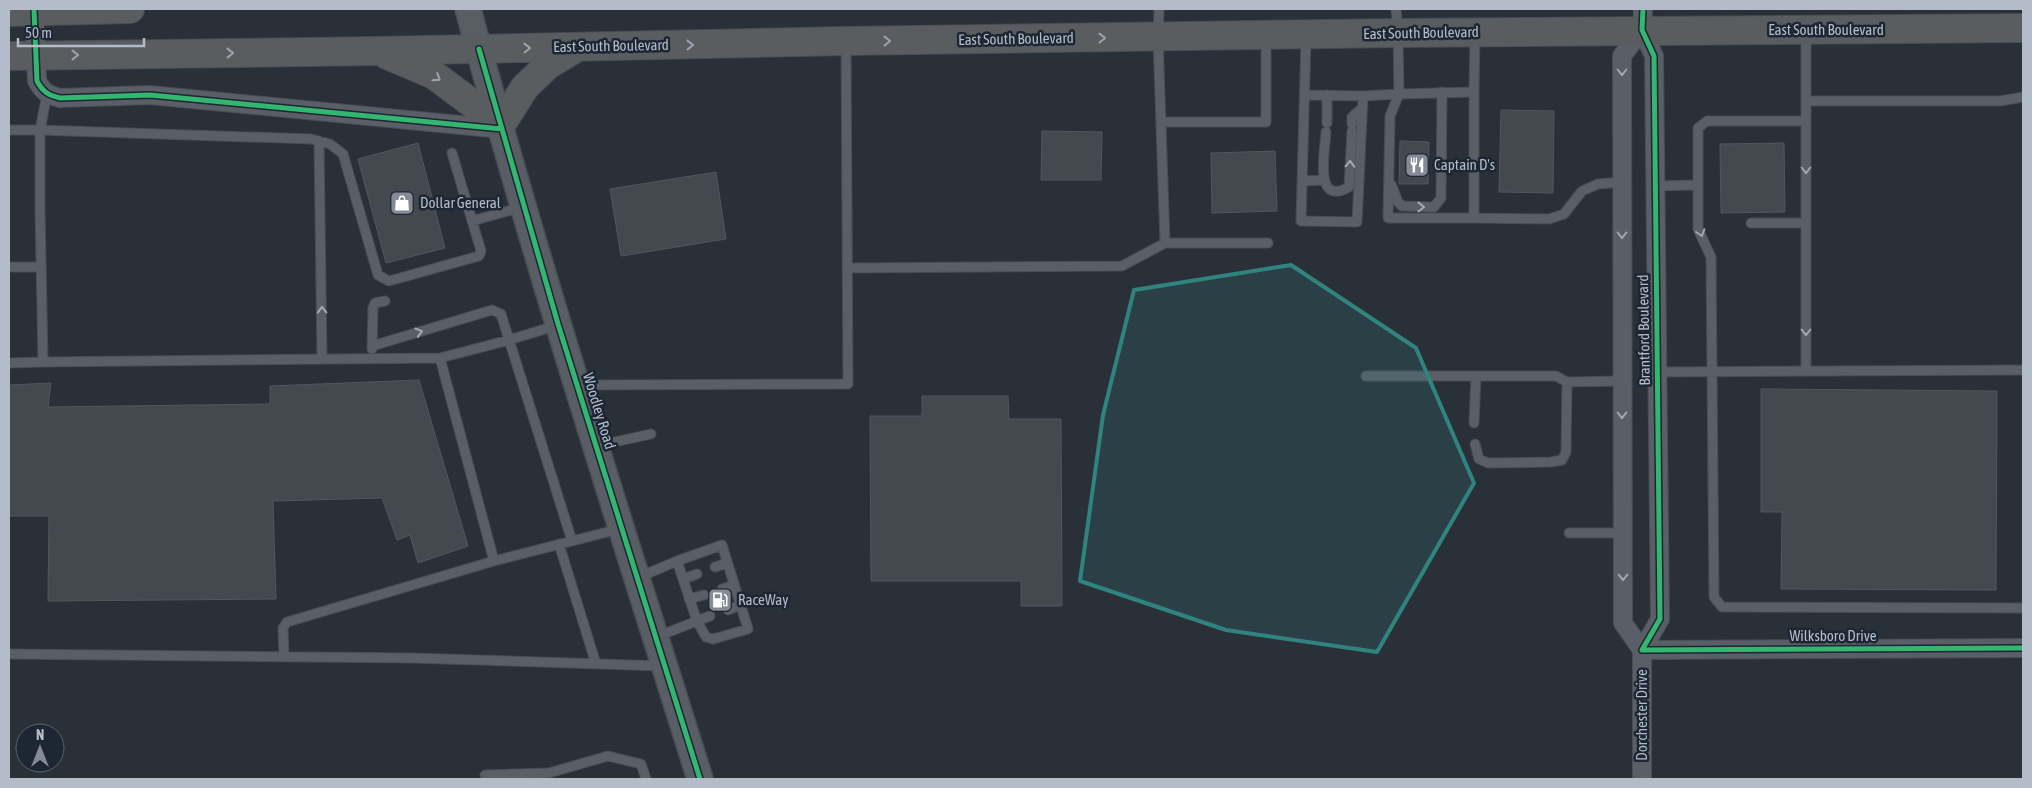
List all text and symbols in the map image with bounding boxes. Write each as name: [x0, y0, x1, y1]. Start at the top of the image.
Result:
scale bar: [18, 15, 144, 47]
street label: East South Boulevard: [1768, 21, 1884, 38]
street label: East South Boulevard: [1363, 23, 1479, 42]
text: 50 m: [25, 24, 52, 41]
street label: East South Boulevard: [958, 29, 1074, 48]
one-way arrow: [1099, 33, 1107, 43]
street label: East South Boulevard: [553, 36, 669, 55]
one-way arrow: [884, 36, 892, 46]
one-way arrow: [686, 39, 694, 50]
one-way arrow: [524, 43, 532, 53]
one-way arrow: [226, 48, 234, 58]
one-way arrow: [72, 50, 79, 60]
one-way arrow: [1617, 68, 1627, 76]
one-way arrow: [431, 71, 440, 81]
restaurant icon: Captain D's: [1404, 152, 1430, 178]
place label: Captain D's: [1434, 156, 1495, 173]
one-way arrow: [1345, 160, 1356, 168]
one-way arrow: [1801, 166, 1811, 174]
shop icon: Dollar General: [389, 190, 415, 216]
place label: Dollar General: [420, 194, 501, 211]
one-way arrow: [1418, 202, 1425, 212]
one-way arrow: [1695, 228, 1705, 237]
one-way arrow: [1617, 231, 1627, 239]
street label: Brantford Boulevard: [1634, 274, 1653, 386]
one-way arrow: [317, 306, 327, 314]
one-way arrow: [414, 327, 423, 337]
one-way arrow: [1801, 328, 1811, 336]
street label: Woodley Road: [580, 371, 619, 451]
one-way arrow: [1617, 411, 1627, 419]
one-way arrow: [1618, 574, 1628, 581]
fuel station icon: RaceWay: [707, 587, 733, 613]
place label: RaceWay: [738, 591, 788, 608]
street label: Wilksboro Drive: [1789, 627, 1877, 644]
street label: Dorchester Drive: [1633, 669, 1650, 761]
north arrow: [15, 723, 65, 773]
text: N: [36, 727, 44, 743]

